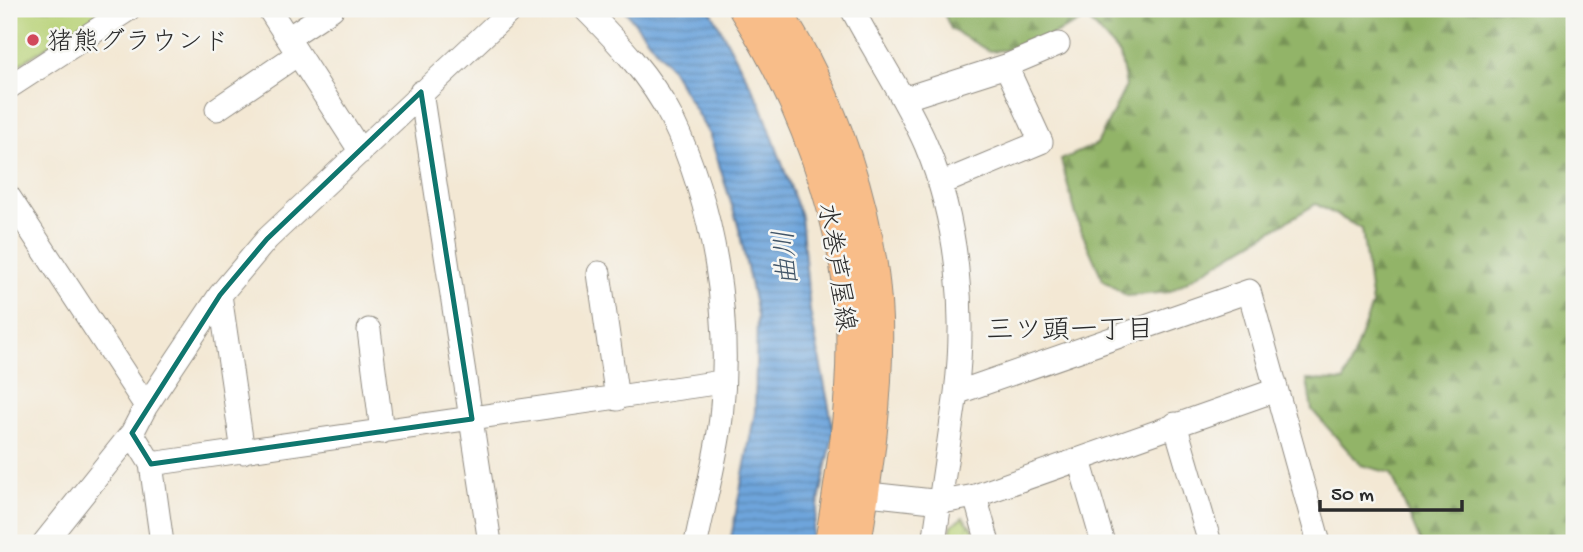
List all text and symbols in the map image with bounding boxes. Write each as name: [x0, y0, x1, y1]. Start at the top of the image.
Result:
place label: 猪熊グラウンド: [47, 27, 229, 60]
marker: 猪熊グラウンド: [25, 32, 41, 48]
street label: 水巻芦屋線: [808, 201, 861, 334]
water label: 曲川: [770, 228, 807, 287]
district label: 三ツ頭一丁目: [986, 316, 1154, 349]
scale bar: [1320, 468, 1462, 512]
text: 50 m: [1331, 484, 1374, 509]

